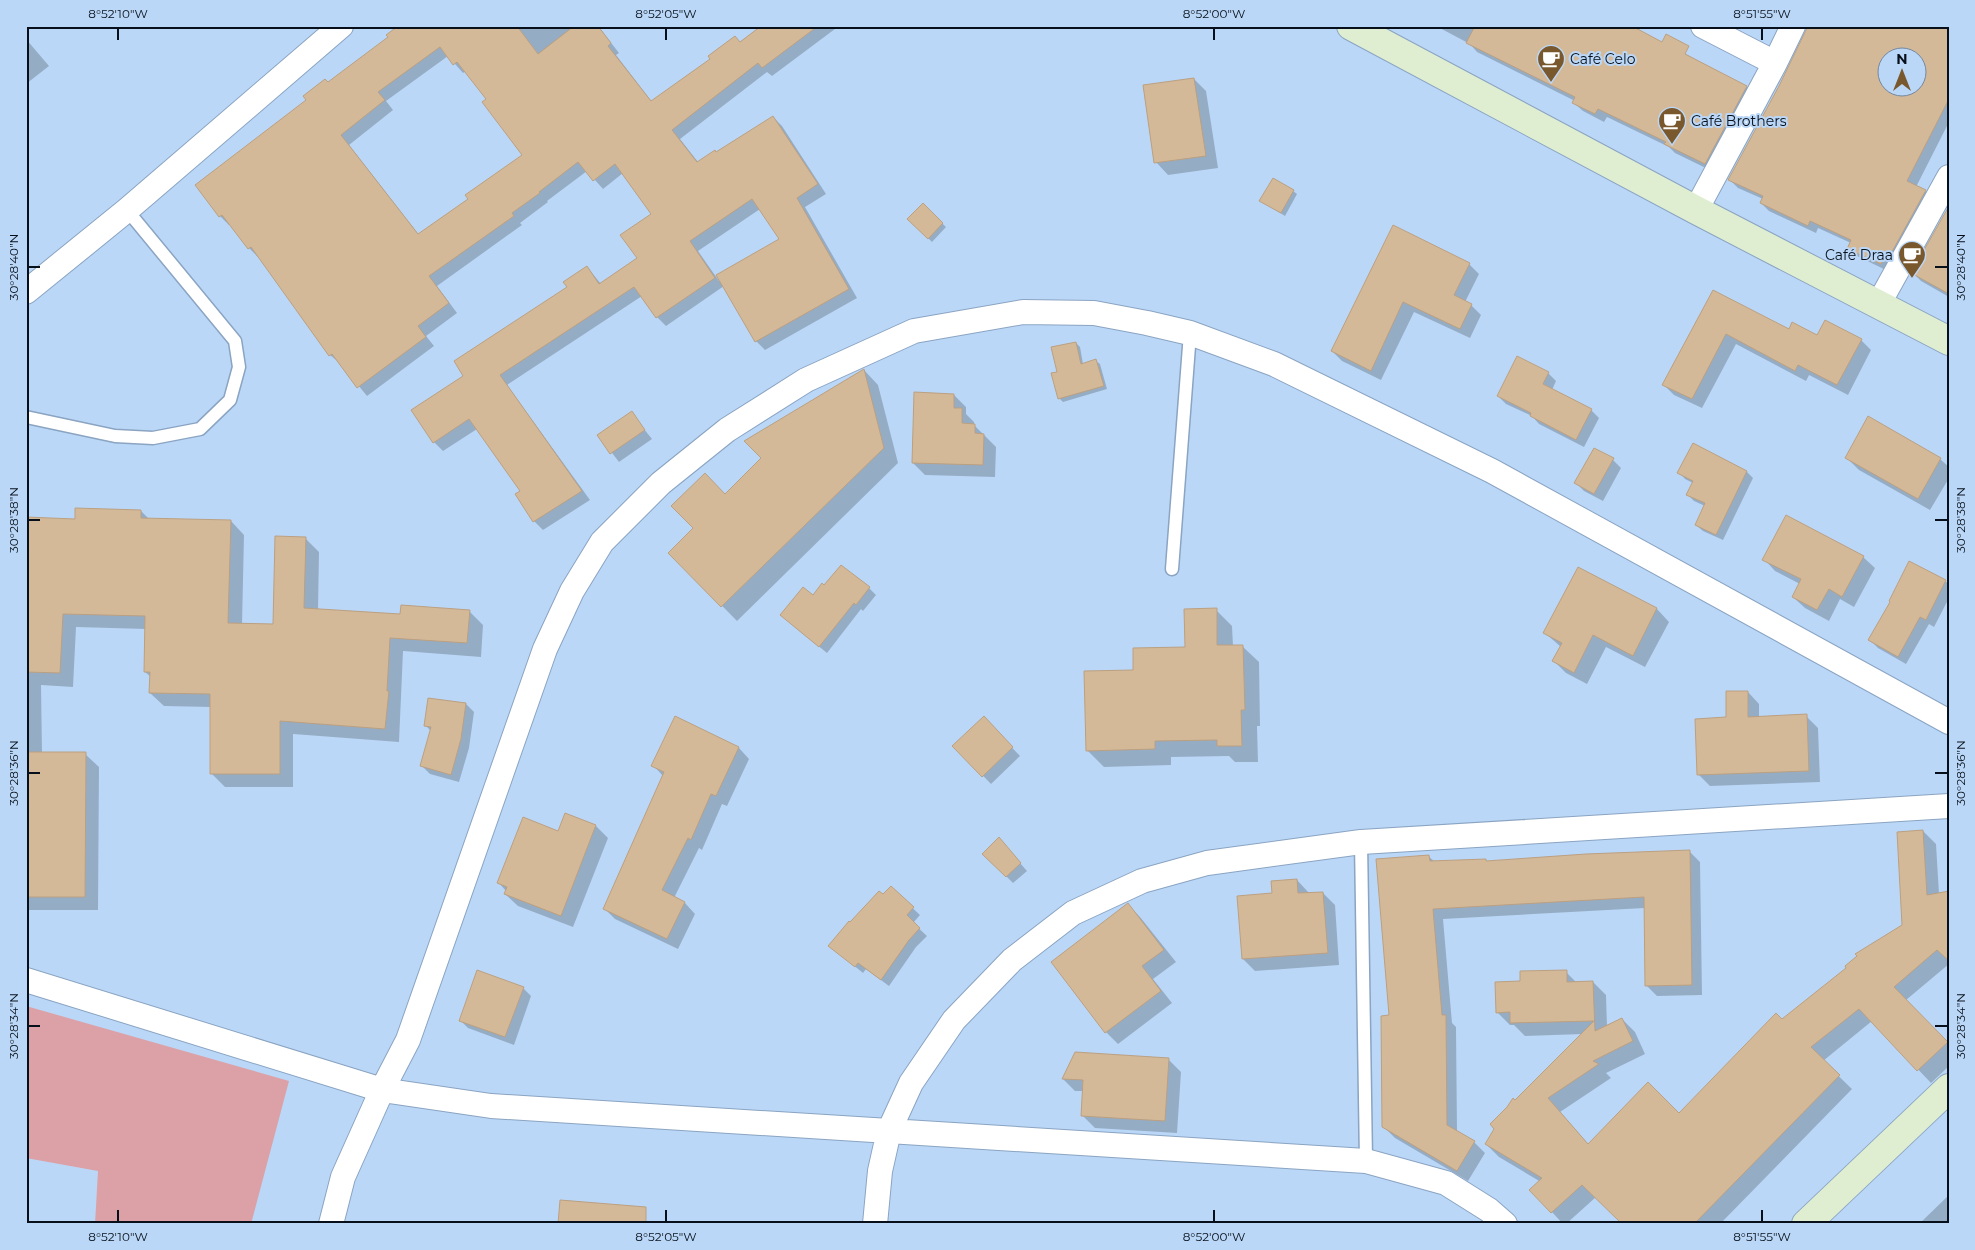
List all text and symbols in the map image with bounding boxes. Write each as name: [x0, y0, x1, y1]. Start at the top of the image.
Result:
text: 8°52'10"W: [88, 6, 148, 21]
text: 8°52'05"W: [635, 6, 697, 21]
text: 8°52'00"W: [1183, 6, 1245, 21]
text: 8°51'55"W: [1733, 6, 1791, 21]
cafe icon: Café Celo: [1536, 44, 1566, 83]
north arrow: [1878, 48, 1928, 98]
place label: Café Celo: [1570, 50, 1636, 68]
text: N: [1896, 50, 1908, 68]
cafe icon: Café Brothers: [1657, 106, 1687, 145]
place label: Café Brothers: [1691, 112, 1787, 130]
text: 30°28'40"N: [6, 234, 21, 300]
text: 30°28'40"N: [1953, 234, 1968, 300]
cafe icon: Café Draa: [1897, 240, 1927, 279]
place label: Café Draa: [1825, 246, 1893, 264]
text: 30°28'38"N: [6, 487, 21, 553]
text: 30°28'38"N: [1953, 487, 1968, 553]
text: 30°28'36"N: [6, 740, 21, 806]
text: 30°28'36"N: [1953, 740, 1968, 806]
text: 30°28'34"N: [6, 993, 21, 1059]
text: 30°28'34"N: [1953, 993, 1968, 1059]
text: 8°52'10"W: [88, 1229, 148, 1244]
text: 8°52'05"W: [635, 1229, 697, 1244]
text: 8°52'00"W: [1183, 1229, 1245, 1244]
text: 8°51'55"W: [1733, 1229, 1791, 1244]

